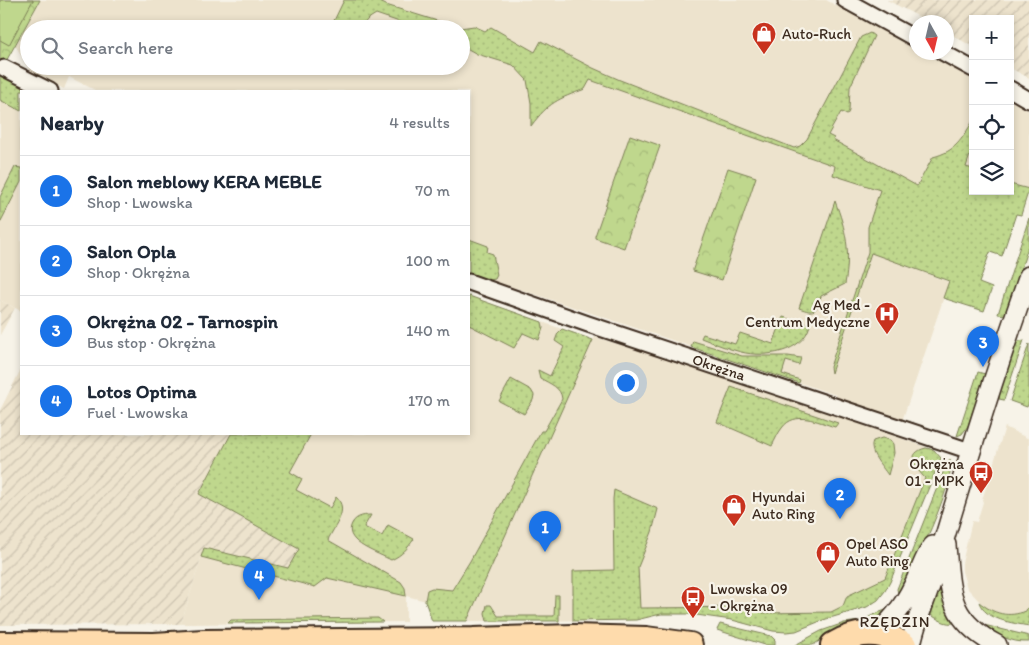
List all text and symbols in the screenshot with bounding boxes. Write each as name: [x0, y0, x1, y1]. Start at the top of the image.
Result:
north arrow: [909, 15, 954, 60]
map controls: [969, 15, 1014, 195]
button: +: [969, 15, 1014, 60]
search box: [20, 20, 470, 75]
shop icon: Auto-Ruch: [751, 21, 777, 55]
place label: Auto-Ruch: [782, 25, 851, 43]
icon: search: [38, 34, 66, 62]
text: Search here: [78, 36, 173, 59]
button: −: [969, 60, 1014, 105]
button: locate: [969, 105, 1014, 150]
text: Nearby: [40, 110, 104, 135]
text: 4 results: [389, 113, 450, 132]
button: layers: [969, 150, 1014, 195]
text: Salon meblowy KERA MEBLE: [87, 170, 322, 193]
text: 1: [52, 181, 60, 200]
text: 70 m: [415, 181, 450, 200]
text: Shop · Lwowska: [87, 193, 193, 212]
text: Salon Opla: [87, 240, 176, 263]
text: 2: [52, 251, 60, 270]
text: 100 m: [406, 251, 450, 270]
text: Shop · Okrężna: [87, 263, 190, 282]
place label: Ag Med - Centrum Medyczne: [745, 296, 870, 331]
hospital icon: Ag Med - Centrum Medyczne: [874, 301, 900, 335]
text: Okrężna 02 - Tarnospin: [87, 310, 278, 333]
text: 3: [52, 321, 60, 340]
text: 140 m: [406, 321, 450, 340]
pin: 3: [967, 326, 999, 367]
text: Bus stop · Okrężna: [87, 333, 216, 352]
street label: Okrężna: [690, 350, 748, 385]
your location: [613, 370, 639, 396]
text: Lotos Optima: [87, 380, 197, 403]
text: 4: [51, 391, 61, 410]
text: 170 m: [408, 391, 450, 410]
text: Fuel · Lwowska: [87, 403, 188, 422]
place label: Okrężna 01 - MPK: [905, 455, 964, 490]
bus stop icon: Okrężna 01 - MPK: [968, 460, 994, 494]
pin: 2: [824, 478, 856, 519]
place label: Hyundai Auto Ring: [752, 488, 815, 523]
shop icon: Hyundai Auto Ring: [721, 493, 747, 527]
pin: 1: [529, 511, 561, 552]
place label: Opel ASO Auto Ring: [846, 535, 909, 570]
shop icon: Opel ASO Auto Ring: [815, 540, 841, 574]
pin: 4: [243, 559, 275, 600]
place label: Lwowska 09 - Okrężna: [710, 580, 788, 615]
bus stop icon: Lwowska 09 - Okrężna: [680, 585, 706, 619]
district label: RZĘDZIN: [859, 612, 931, 631]

